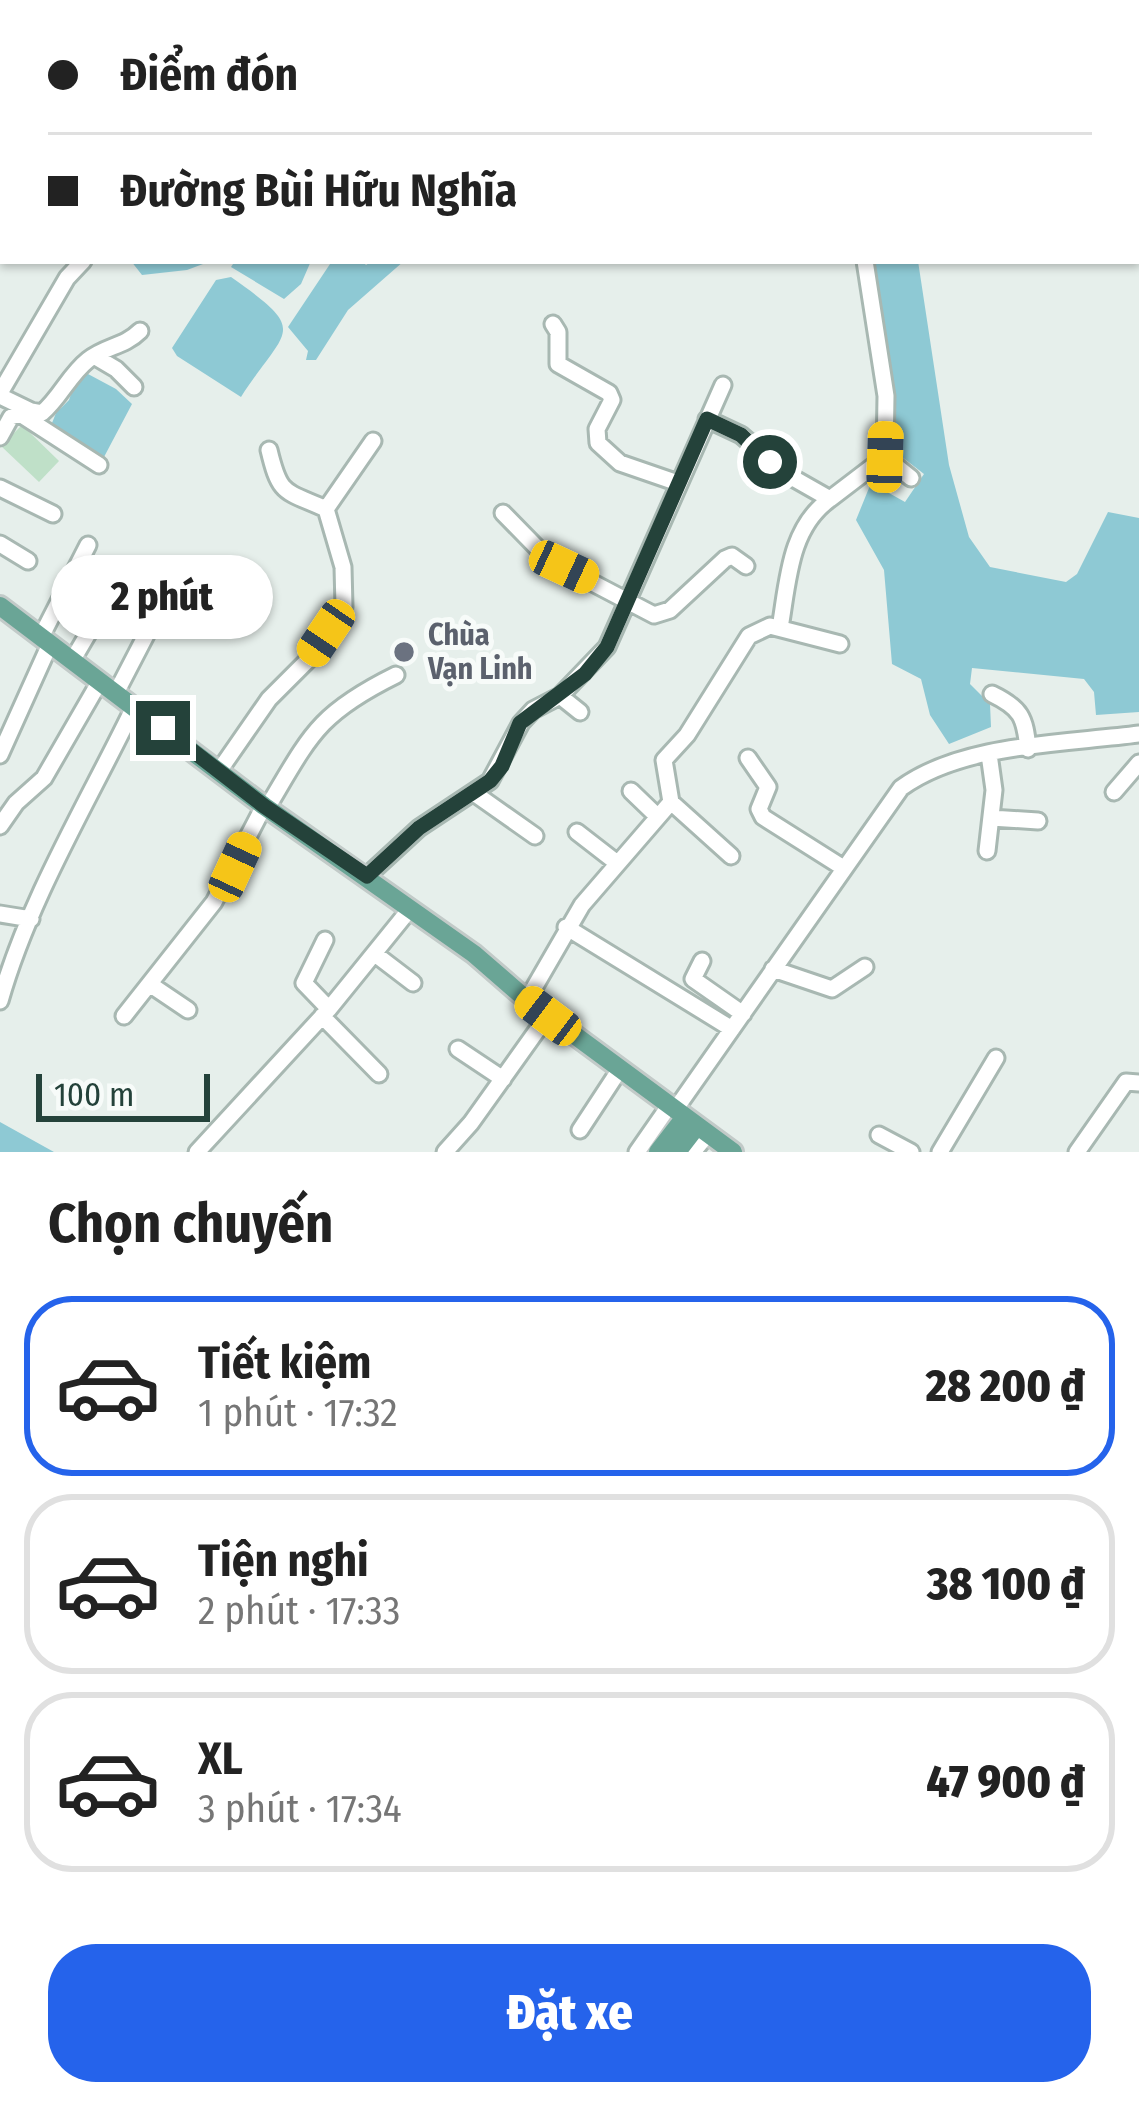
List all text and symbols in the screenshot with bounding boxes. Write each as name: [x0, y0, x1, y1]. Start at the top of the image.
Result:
text: Điểm đón: [120, 48, 298, 102]
text: Đường Bùi Hữu Nghĩa: [120, 164, 517, 218]
car: [866, 420, 904, 494]
route start: [743, 435, 797, 489]
car: [524, 535, 604, 599]
callout: 2 phút: [52, 554, 274, 638]
text: 2 phút: [111, 574, 213, 620]
car: [291, 593, 361, 673]
place label: Chùa Vạn Linh: [427, 617, 533, 687]
marker: Chùa Vạn Linh: [391, 639, 417, 665]
route end: [136, 701, 190, 755]
car: [203, 827, 267, 907]
car: [508, 980, 588, 1052]
scale bar: [36, 1068, 210, 1121]
text: 100 m: [54, 1075, 134, 1115]
text: Chọn chuyến: [48, 1192, 333, 1256]
icon: car: [54, 1332, 162, 1440]
text: Tiết kiệm: [198, 1336, 371, 1390]
text: 28 200 ₫: [926, 1359, 1085, 1413]
text: 1 phút · 17:32: [198, 1390, 398, 1436]
icon: car: [54, 1530, 162, 1638]
text: Tiện nghi: [198, 1534, 369, 1588]
text: 38 100 ₫: [927, 1557, 1085, 1611]
text: 2 phút · 17:33: [198, 1588, 400, 1634]
icon: car: [54, 1728, 162, 1836]
text: XL: [198, 1732, 243, 1786]
text: 47 900 ₫: [926, 1755, 1085, 1809]
text: 3 phút · 17:34: [198, 1786, 402, 1832]
button: Đặt xe: [48, 1944, 1091, 2082]

